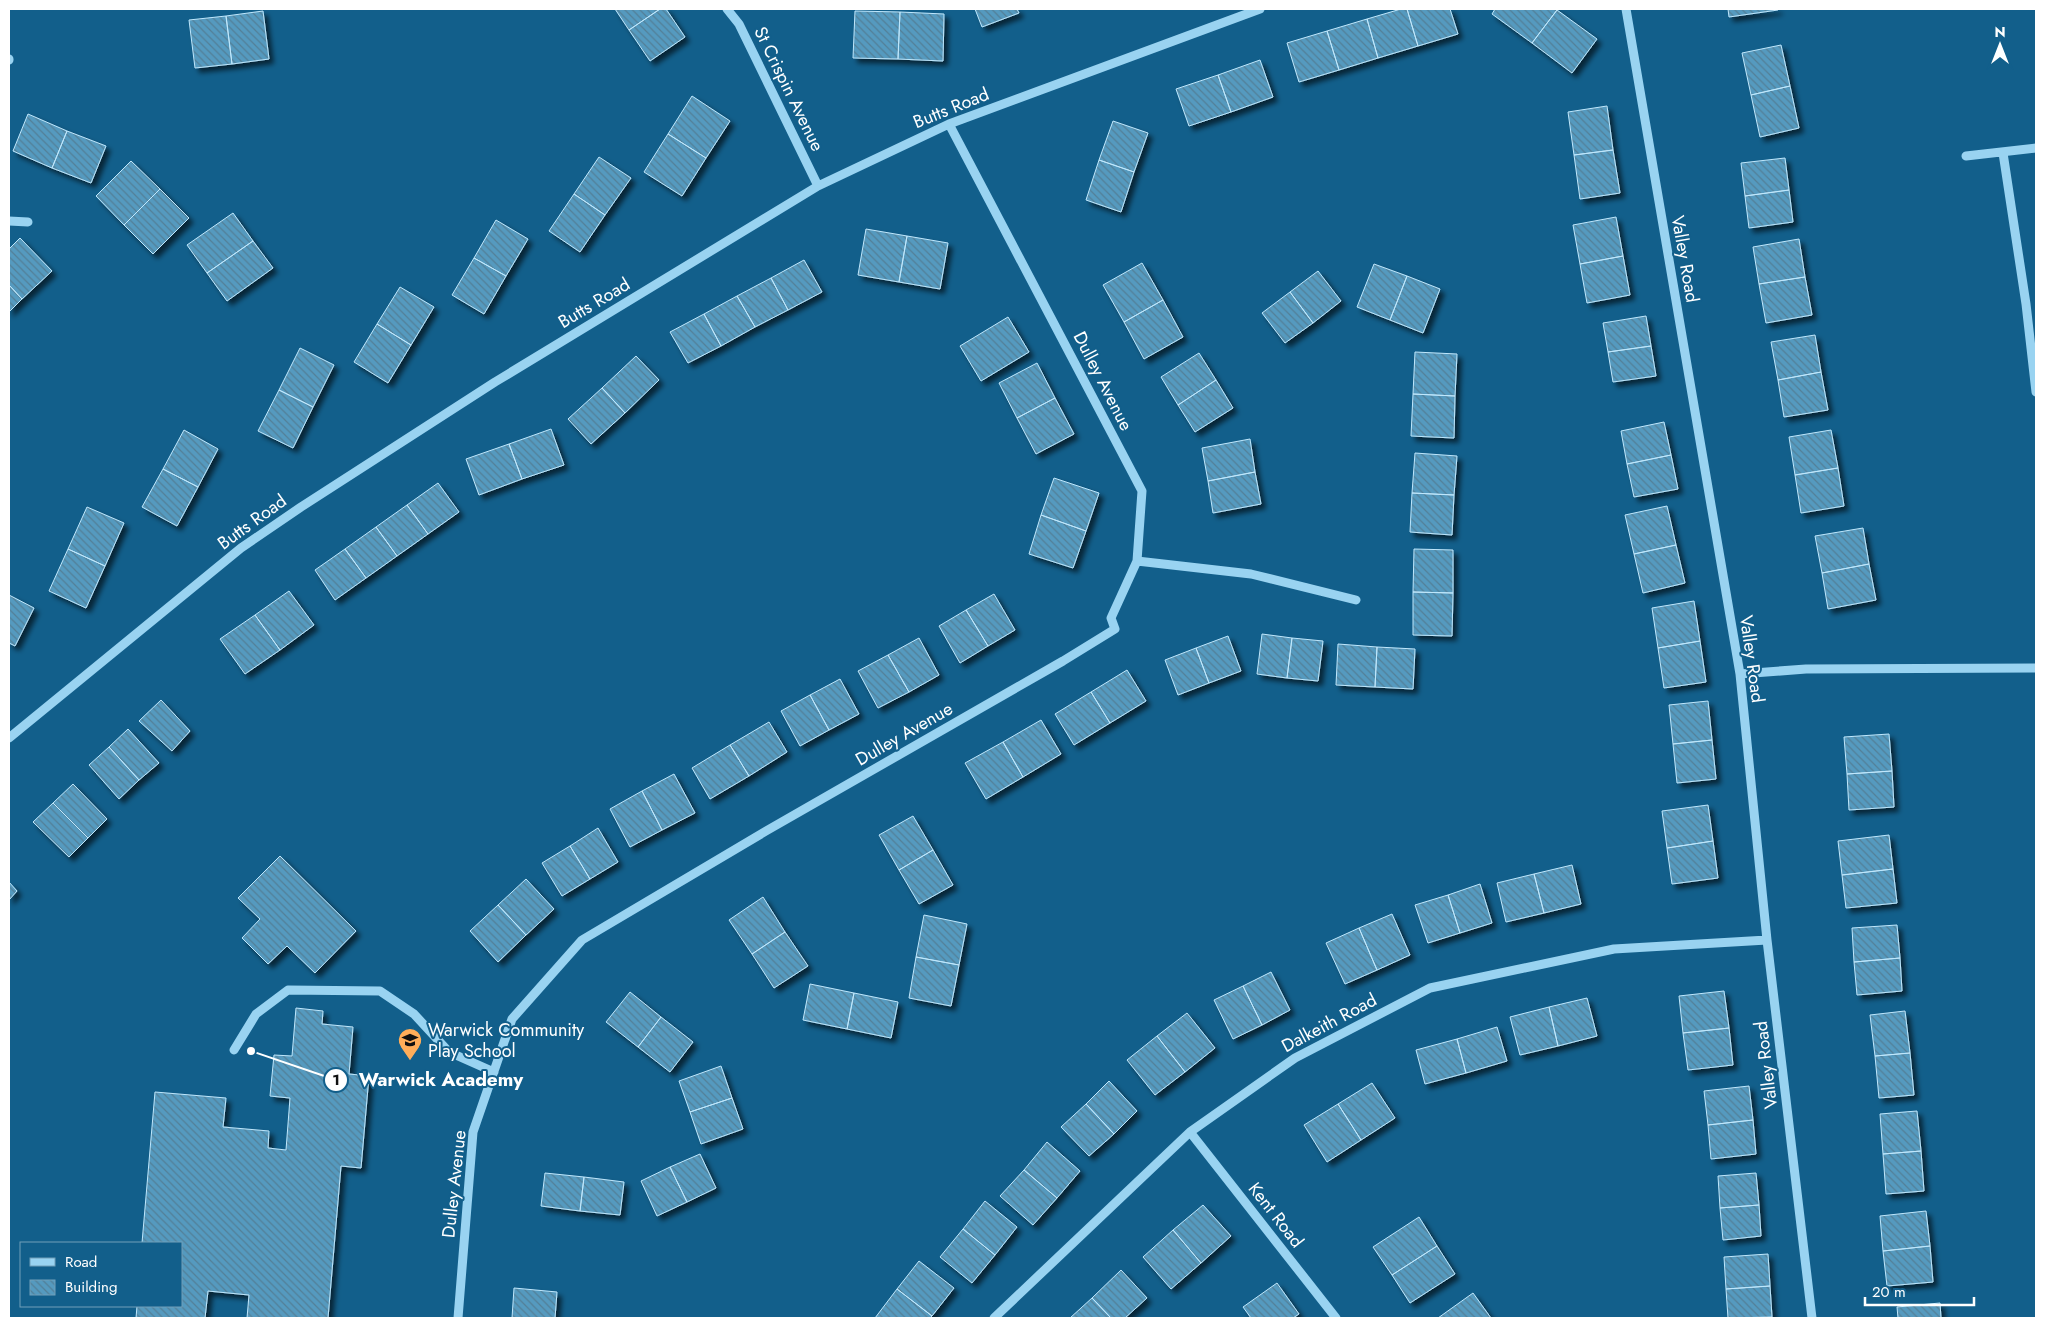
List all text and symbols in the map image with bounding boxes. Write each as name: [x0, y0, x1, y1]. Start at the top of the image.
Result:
north arrow: [1975, 20, 2025, 70]
street label: St Crispin Avenue: [748, 22, 830, 156]
text: N: [1994, 22, 2006, 42]
street label: Butts Road: [909, 81, 993, 135]
street label: Valley Road: [1665, 213, 1705, 305]
street label: Butts Road: [553, 271, 635, 335]
street label: Dulley Avenue: [1067, 327, 1139, 435]
street label: Butts Road: [212, 488, 292, 556]
street label: Valley Road: [1733, 614, 1771, 704]
street label: Dulley Avenue: [851, 696, 957, 772]
street label: Dalkeith Road: [1277, 987, 1381, 1059]
place label: Warwick Community Play School: [428, 1017, 584, 1064]
street label: Valley Road: [1748, 1020, 1784, 1110]
school or university icon: Warwick Community Play School: [397, 1027, 423, 1061]
callout: Warwick Academy: [324, 1063, 533, 1097]
text: Warwick Academy: [359, 1066, 524, 1093]
text: 1: [332, 1069, 340, 1091]
street label: Dulley Avenue: [435, 1129, 473, 1239]
street label: Kent Road: [1242, 1177, 1310, 1253]
legend: [20, 1242, 182, 1307]
text: Road: [65, 1251, 97, 1273]
scale bar: [1865, 1274, 1974, 1306]
text: Building: [65, 1276, 117, 1298]
text: 20 m: [1872, 1281, 1906, 1303]

